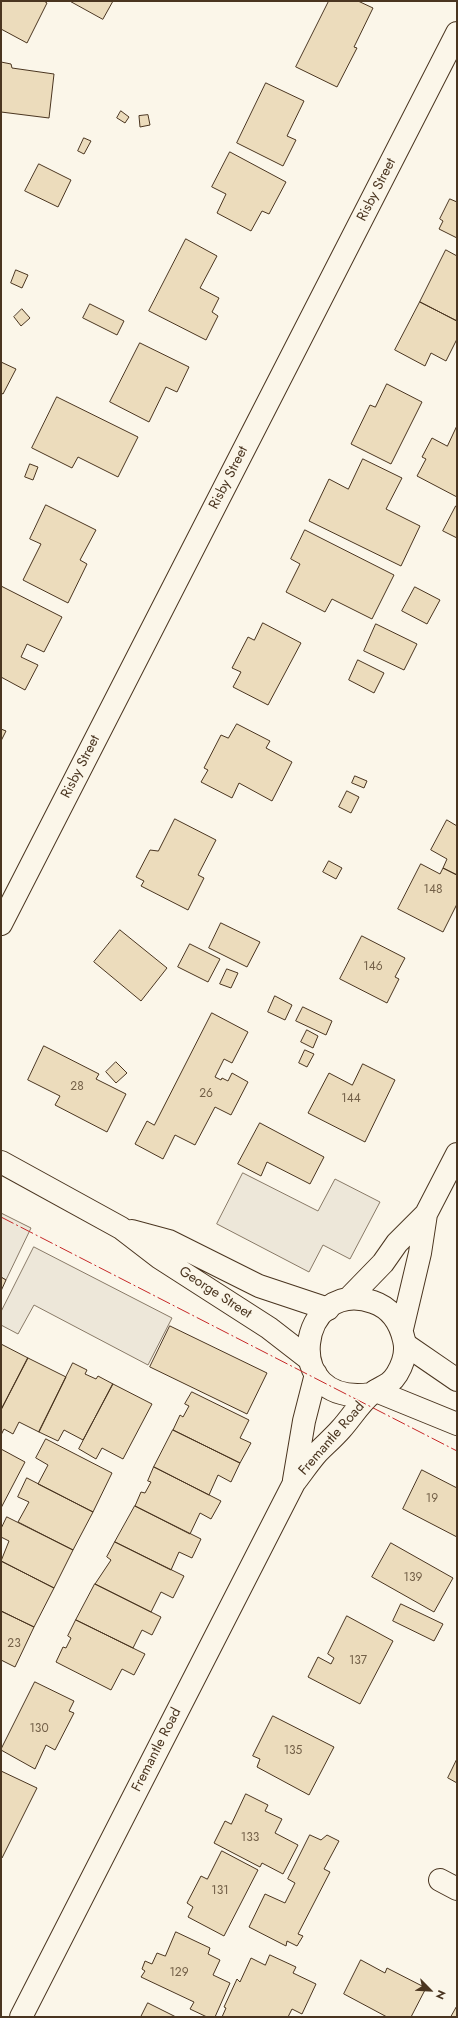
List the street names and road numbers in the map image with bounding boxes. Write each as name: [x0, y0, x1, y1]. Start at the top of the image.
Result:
street label: Risby Street: [354, 156, 400, 224]
street label: Risby Street: [206, 444, 252, 512]
street label: Risby Street: [58, 733, 104, 801]
street label: George Street: [176, 1263, 254, 1323]
street label: Fremantle Road: [296, 1399, 368, 1479]
street label: Fremantle Road: [129, 1705, 185, 1795]

